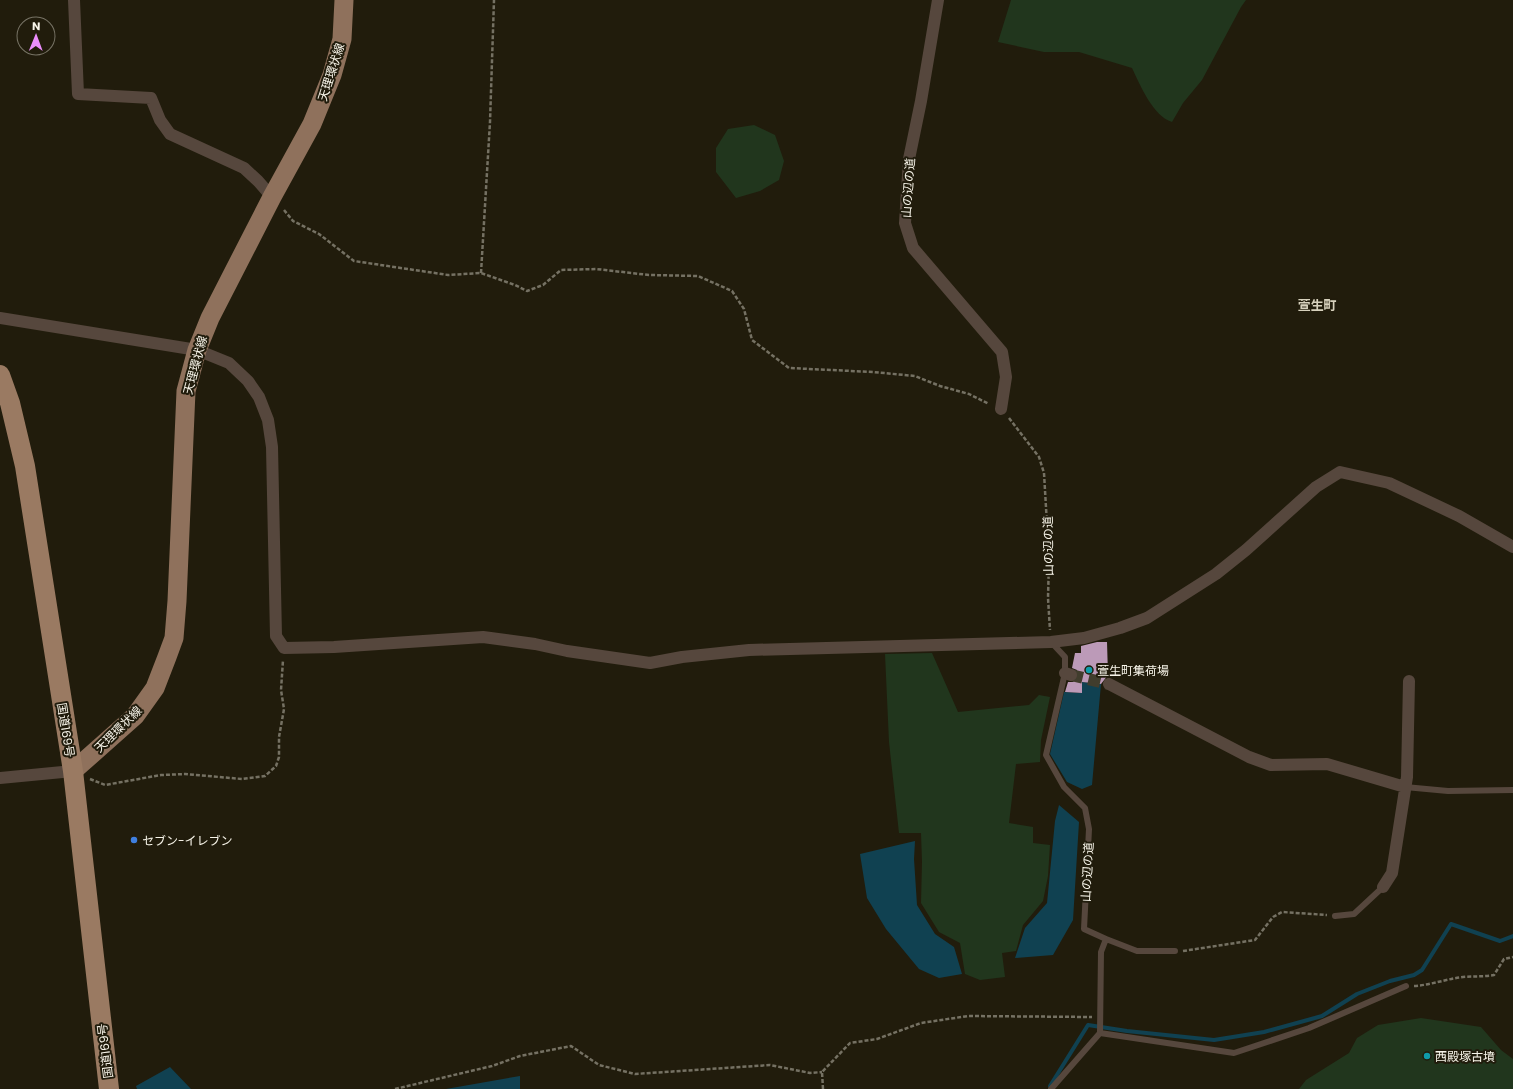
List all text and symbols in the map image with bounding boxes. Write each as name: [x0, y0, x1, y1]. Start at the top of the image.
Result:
north arrow: [16, 16, 56, 56]
text: N: [32, 18, 40, 34]
street label: 天理環状線: [314, 41, 348, 103]
street label: 山の辺の道: [897, 157, 919, 219]
district label: 萱生町: [1297, 296, 1337, 315]
street label: 天理環状線: [179, 334, 211, 396]
street label: 山の辺の道: [1039, 516, 1057, 576]
place label: 萱生町集荷場: [1097, 662, 1169, 679]
marker: 萱生町集荷場: [1084, 665, 1094, 675]
street label: 国道169号: [53, 701, 79, 759]
street label: 天理環状線: [91, 702, 145, 756]
place label: セブン-イレブン: [142, 832, 233, 849]
marker: セブン-イレブン: [129, 835, 139, 845]
street label: 山の辺の道: [1077, 842, 1097, 902]
street label: 国道169号: [93, 1023, 117, 1079]
place label: 西殿塚古墳: [1435, 1048, 1495, 1065]
marker: 西殿塚古墳: [1422, 1051, 1432, 1061]

